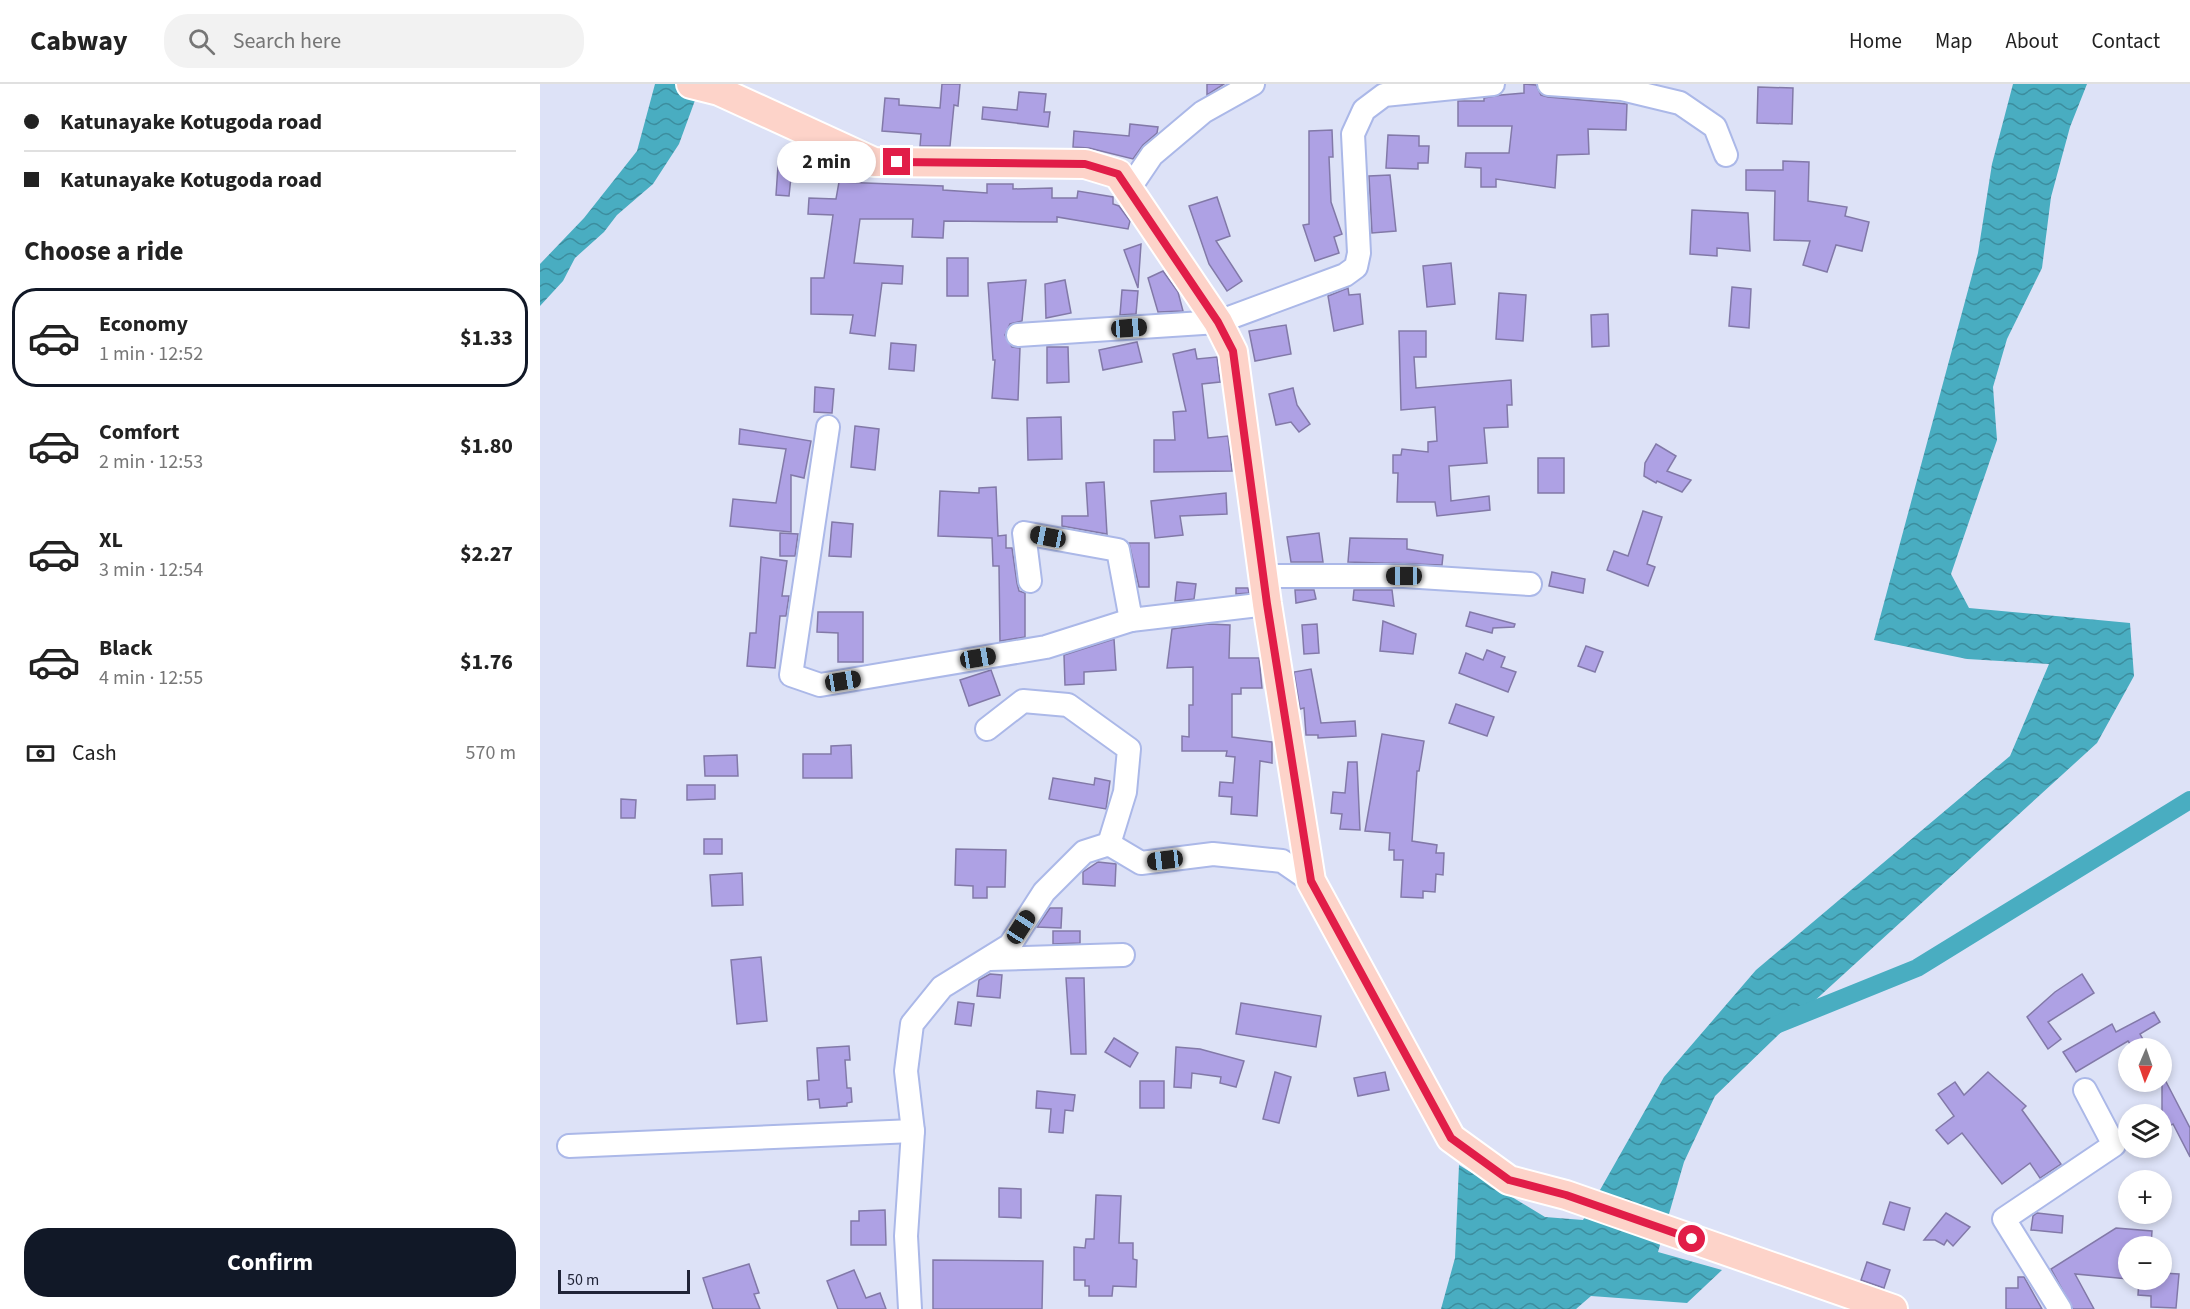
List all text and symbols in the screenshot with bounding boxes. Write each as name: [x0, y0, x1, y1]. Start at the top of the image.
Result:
search box: [164, 14, 584, 68]
text: Cabway: [30, 21, 128, 61]
icon: search: [185, 25, 218, 58]
text: Search here: [233, 25, 341, 57]
text: Home: [1849, 26, 1902, 56]
text: Map: [1935, 26, 1973, 56]
text: About: [2006, 26, 2058, 56]
text: Contact: [2091, 26, 2160, 56]
text: Katunayake Kotugoda road: [60, 106, 322, 138]
callout: 2 min: [777, 141, 876, 183]
text: 2 min: [802, 148, 851, 176]
route end: [883, 148, 910, 175]
text: Katunayake Kotugoda road: [60, 164, 322, 196]
text: Choose a ride: [24, 232, 184, 271]
text: Economy: [99, 308, 188, 340]
icon: car: [27, 311, 81, 365]
car: [1110, 318, 1148, 338]
text: $1.33: [460, 322, 513, 354]
text: 1 min · 12:52: [99, 340, 203, 368]
text: Comfort: [99, 416, 180, 448]
icon: car: [27, 419, 81, 473]
text: $1.80: [460, 430, 513, 462]
text: 2 min · 12:53: [99, 448, 203, 476]
text: XL: [99, 524, 123, 556]
car: [1029, 525, 1067, 549]
icon: car: [27, 527, 81, 581]
text: $2.27: [460, 538, 513, 570]
text: 3 min · 12:54: [99, 556, 203, 584]
car: [1386, 567, 1422, 585]
text: Black: [99, 632, 153, 664]
icon: car: [27, 635, 81, 689]
text: $1.76: [460, 646, 513, 678]
car: [959, 646, 997, 670]
text: 4 min · 12:55: [99, 664, 203, 692]
car: [824, 669, 862, 693]
icon: cash: [24, 737, 57, 770]
text: Cash: [72, 737, 117, 769]
text: 570 m: [466, 739, 516, 767]
car: [1146, 849, 1184, 871]
car: [1004, 907, 1038, 947]
north arrow: [2118, 1038, 2172, 1092]
map controls: [2118, 1038, 2172, 1290]
button: layers: [2118, 1104, 2172, 1158]
button: +: [2118, 1170, 2172, 1224]
route start: [1678, 1225, 1705, 1252]
button: Confirm: [24, 1228, 516, 1297]
button: −: [2118, 1236, 2172, 1290]
scale bar: [558, 1267, 690, 1294]
text: 50 m: [567, 1269, 599, 1291]

